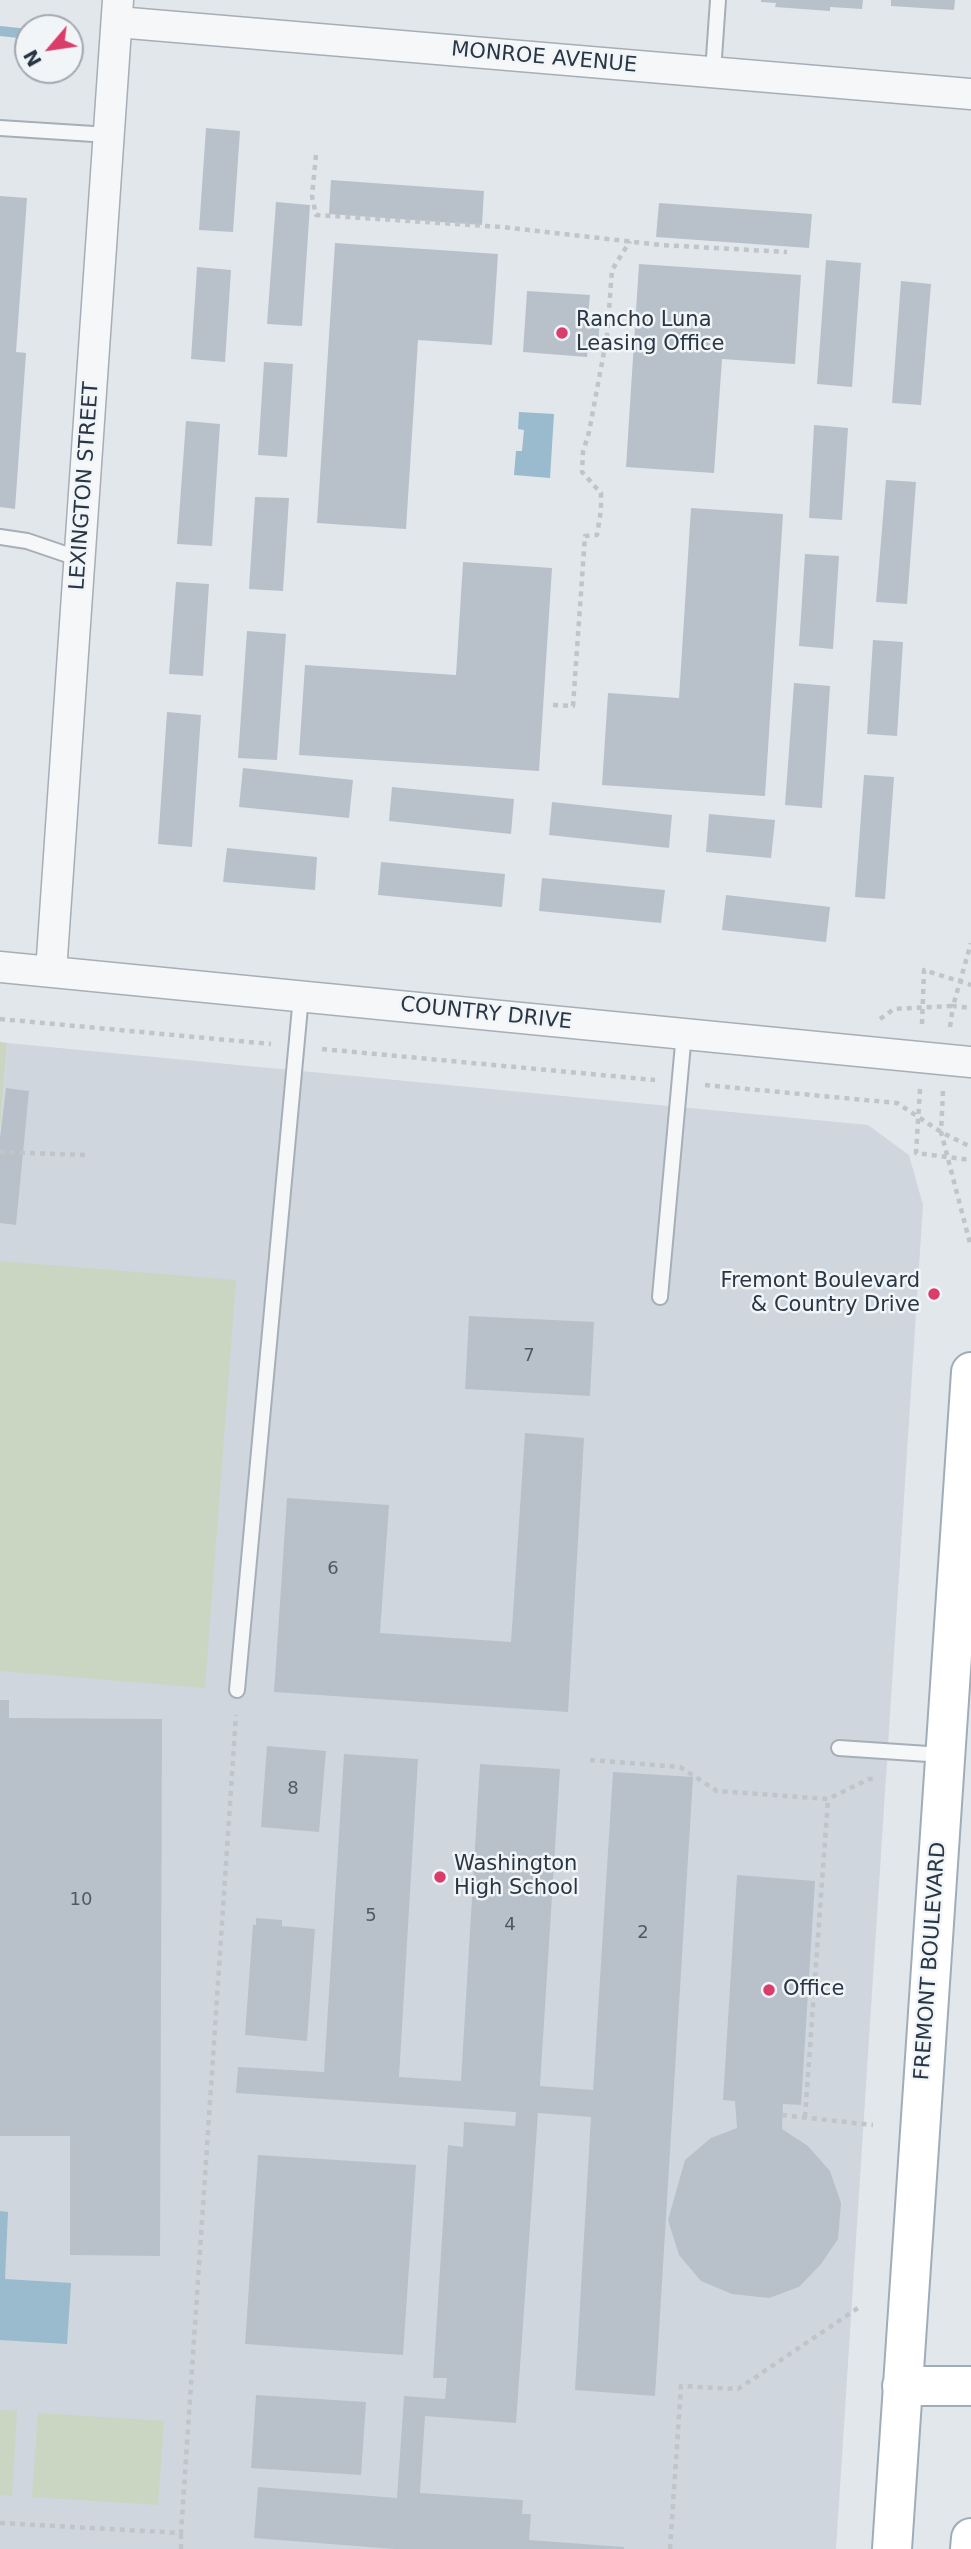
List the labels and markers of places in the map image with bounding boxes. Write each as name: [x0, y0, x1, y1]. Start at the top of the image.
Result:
place label: Rancho Luna Leasing Office: [576, 308, 725, 358]
marker: Rancho Luna Leasing Office: [554, 325, 570, 341]
place label: Fremont Boulevard & Country Drive: [721, 1269, 920, 1319]
marker: Fremont Boulevard & Country Drive: [926, 1286, 942, 1302]
place label: Washington High School: [454, 1852, 579, 1902]
marker: Washington High School: [432, 1869, 448, 1885]
place label: Office: [783, 1977, 844, 2003]
marker: Office: [761, 1982, 777, 1998]

